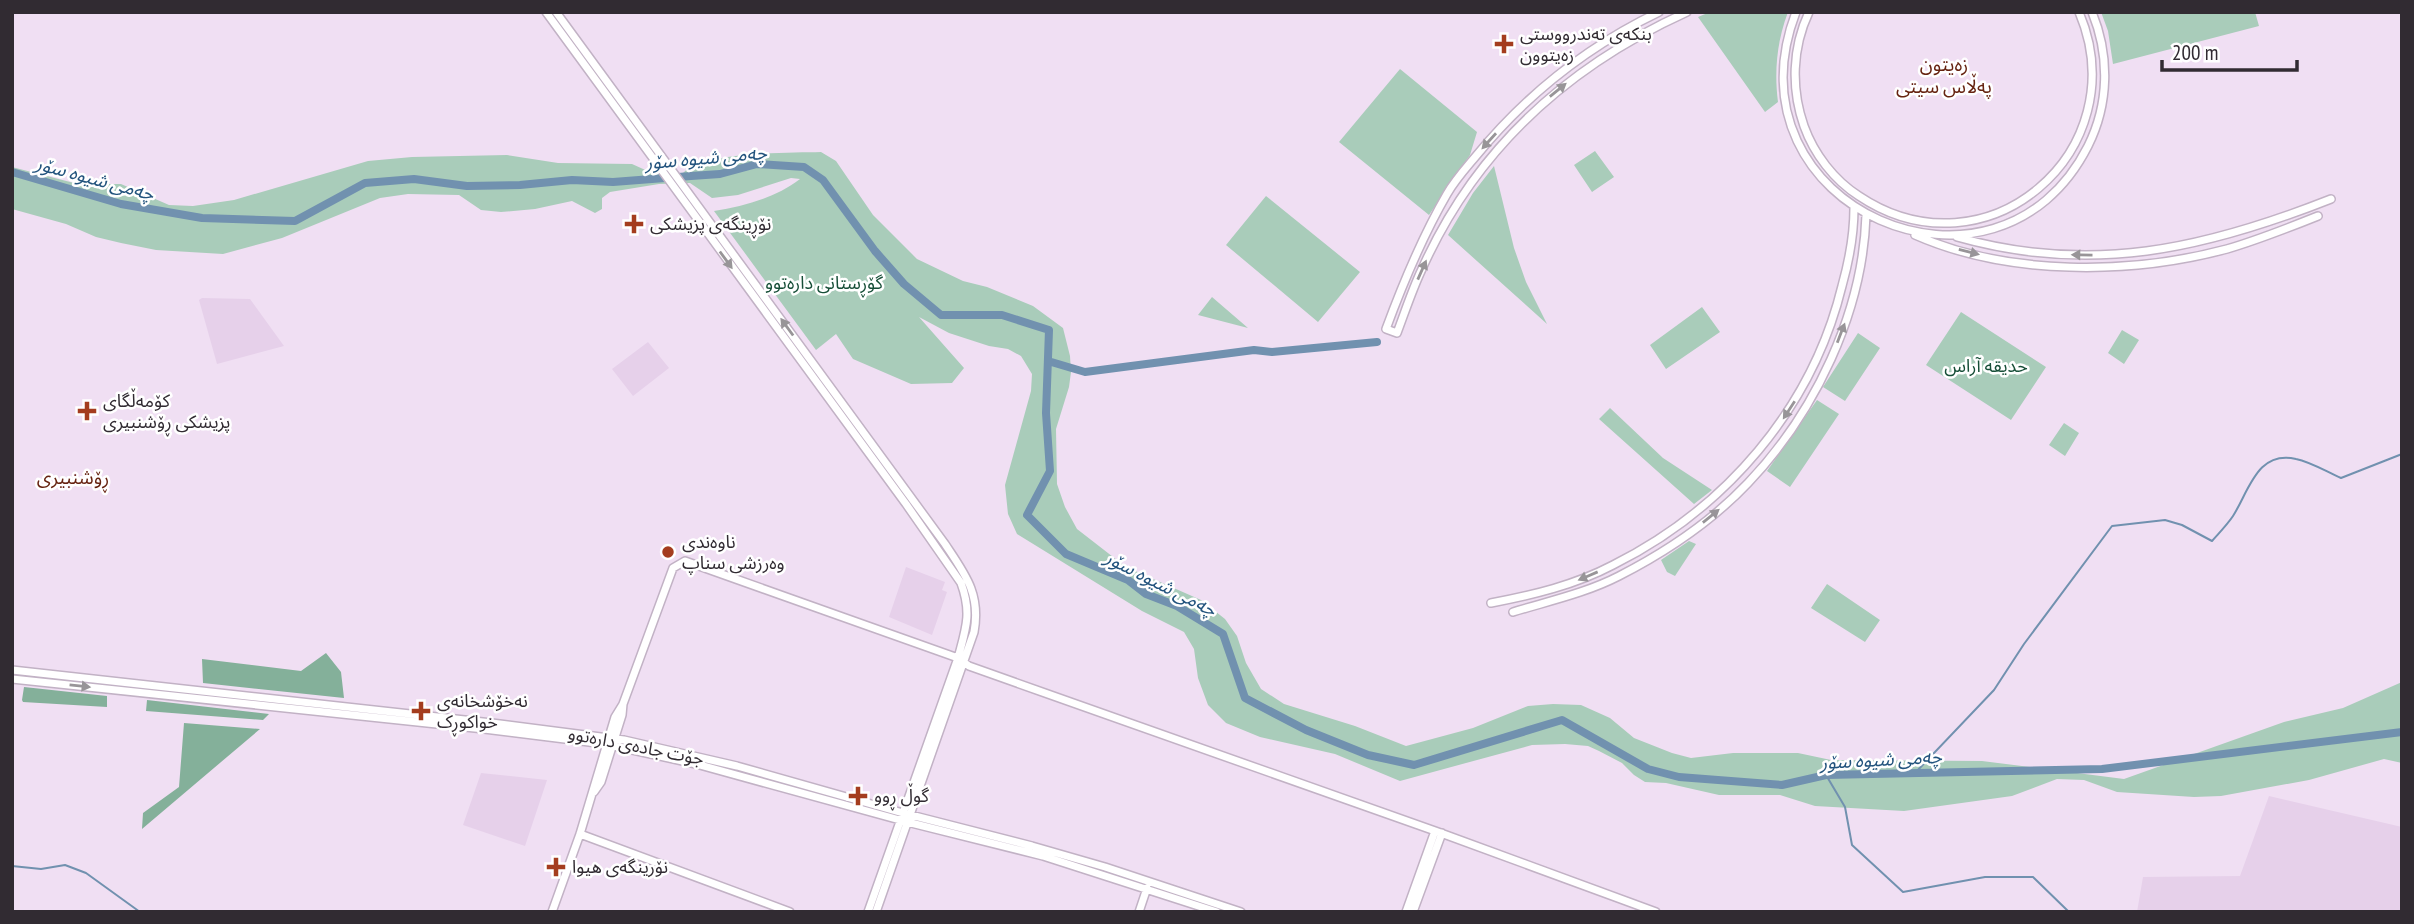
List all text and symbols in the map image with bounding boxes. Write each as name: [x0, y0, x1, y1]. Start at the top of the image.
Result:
place label: بنکەی تەندرووستی زەیتوون: [1520, 22, 1652, 66]
scale bar: [2162, 28, 2297, 72]
marker: بنکەی تەندرووستی زەیتوون: [1494, 34, 1514, 54]
text: 200 m: [2172, 39, 2218, 66]
district label: زەیتون پەڵاس سیتی: [1896, 52, 1992, 99]
one-way arrow: [1549, 83, 1566, 98]
one-way arrow: [1482, 133, 1497, 150]
water label: چەمی شیوە سۆر: [642, 140, 769, 175]
water label: چەمی شیوە سۆر: [31, 150, 158, 207]
place label: نۆڕینگەی پزیشکی: [650, 212, 771, 239]
marker: نۆڕینگەی پزیشکی: [624, 214, 644, 234]
one-way arrow: [1958, 247, 1980, 258]
one-way arrow: [2071, 249, 2093, 261]
one-way arrow: [719, 251, 733, 269]
one-way arrow: [1417, 259, 1428, 280]
park label: گۆڕستانی دارەتوو: [765, 271, 884, 298]
one-way arrow: [780, 318, 794, 337]
one-way arrow: [1836, 322, 1847, 343]
park label: حديقه آراس: [1944, 354, 2028, 377]
place label: کۆمەڵگای پزیشکی ڕۆشنبیری: [103, 388, 231, 437]
one-way arrow: [1782, 400, 1795, 420]
marker: کۆمەڵگای پزیشکی ڕۆشنبیری: [77, 401, 97, 421]
district label: ڕۆشنبیری: [37, 465, 109, 493]
one-way arrow: [1701, 509, 1719, 524]
place label: ناوەندی وەرزشی سناپ: [682, 530, 785, 575]
marker: ناوەندی وەرزشی سناپ: [660, 544, 676, 560]
water label: چەمی شیوە سۆر: [1099, 544, 1221, 623]
one-way arrow: [1577, 571, 1598, 582]
one-way arrow: [69, 681, 91, 692]
place label: نەخۆشخانەی خواکوڕک: [437, 689, 528, 737]
marker: نەخۆشخانەی خواکوڕک: [411, 701, 431, 721]
street label: جۆت جادەی دارەتوو: [566, 721, 706, 770]
water label: چەمی شیوە سۆر: [1817, 744, 1943, 775]
place label: گوڵ ڕوو: [874, 783, 930, 811]
marker: گوڵ ڕوو: [848, 786, 868, 806]
place label: نۆرینگەی هیوا: [572, 855, 668, 878]
marker: نۆرینگەی هیوا: [546, 857, 566, 877]

